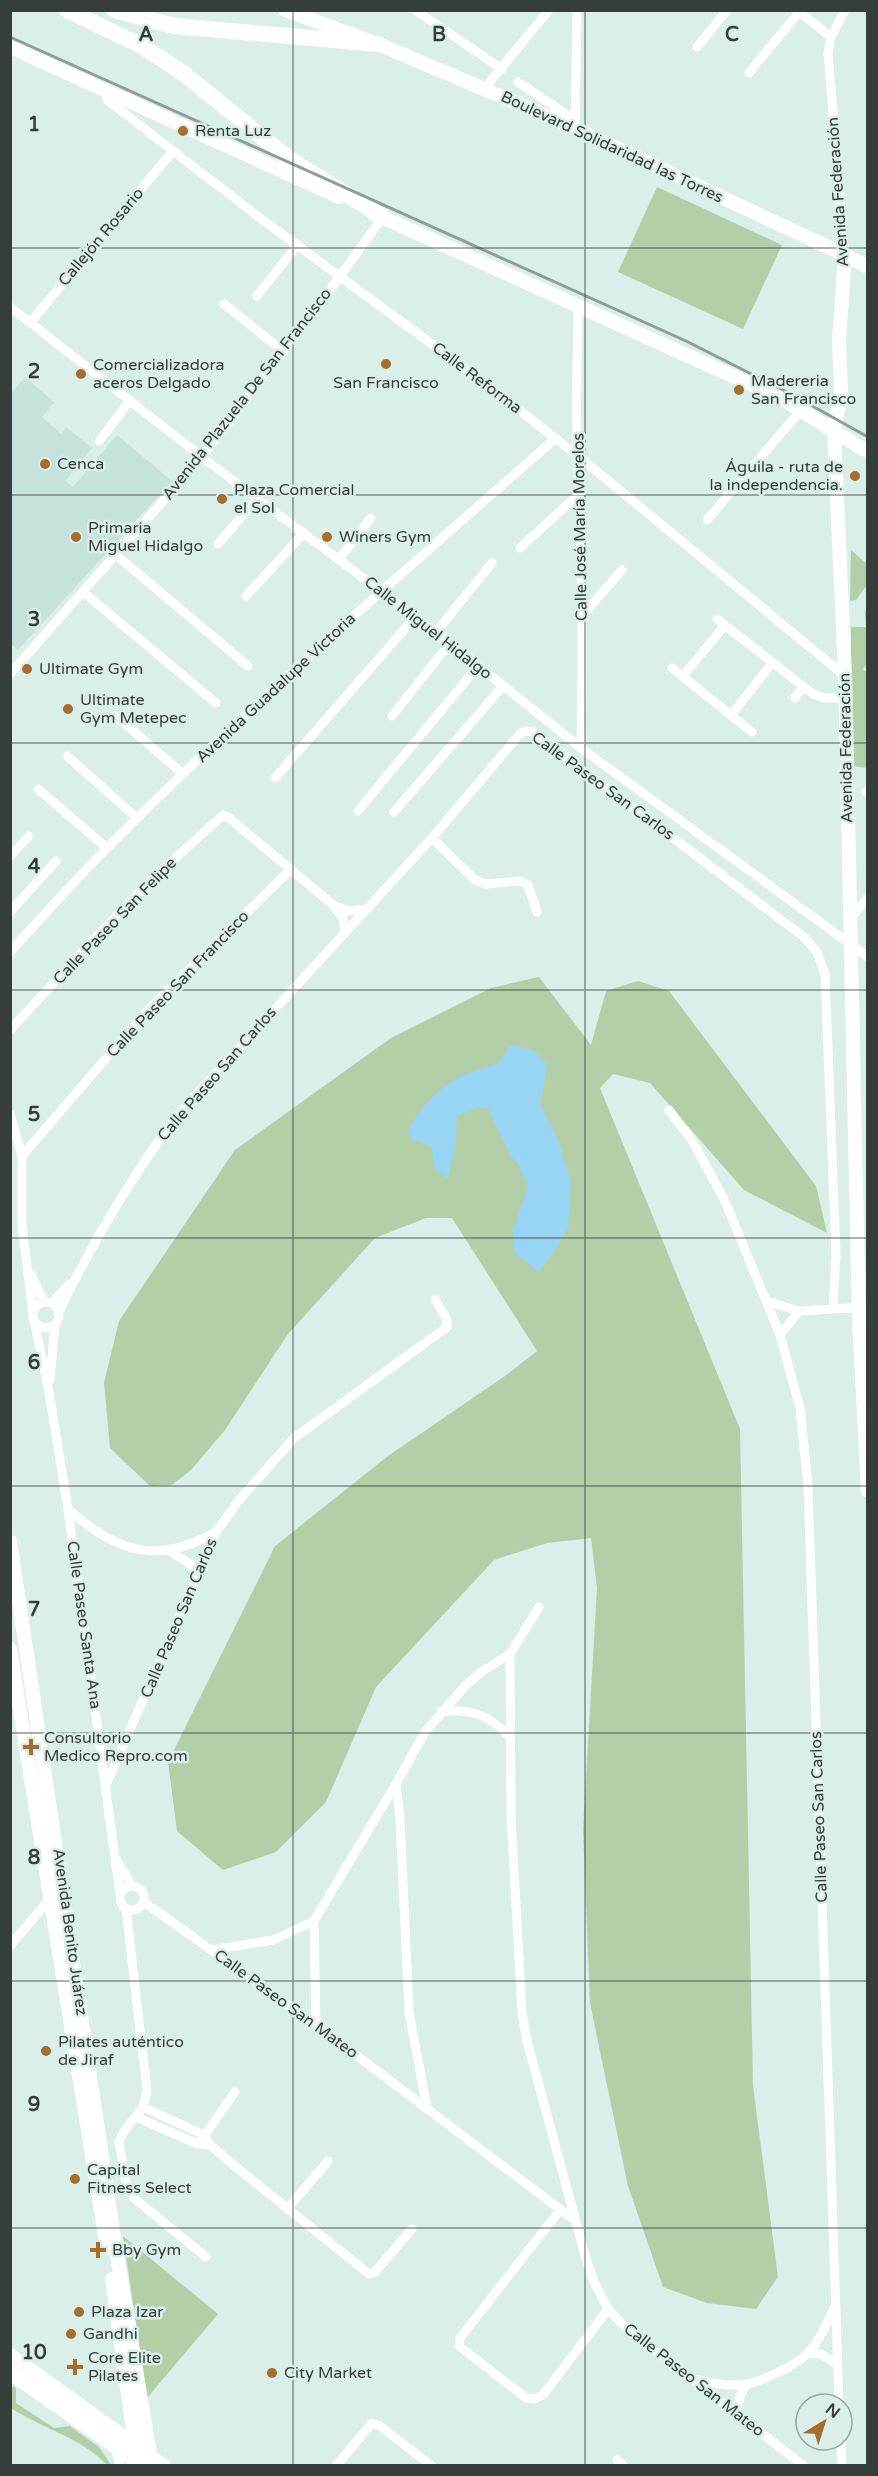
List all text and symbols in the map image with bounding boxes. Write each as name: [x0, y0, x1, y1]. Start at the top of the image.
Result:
text: A: [139, 23, 154, 47]
text: B: [432, 23, 446, 47]
text: C: [725, 23, 739, 47]
street label: Boulevard Solidaridad las Torres: [498, 87, 726, 207]
text: 1: [28, 113, 40, 137]
street label: Avenida Federación: [823, 116, 853, 268]
place label: Renta Luz: [195, 121, 271, 141]
marker: Renta Luz: [176, 124, 190, 138]
street label: Callejón Rosario: [54, 184, 148, 290]
street label: Avenida Plazuela De San Francisco: [158, 284, 336, 504]
street label: Calle Reforma: [428, 338, 526, 418]
place label: Comercializadora aceros Delgado: [93, 355, 225, 393]
marker: San Francisco: [379, 357, 393, 371]
text: 2: [28, 360, 40, 384]
marker: Comercializadora aceros Delgado: [74, 367, 88, 381]
place label: Madereria San Francisco: [751, 371, 856, 409]
place label: San Francisco: [333, 373, 439, 393]
marker: Madereria San Francisco: [732, 383, 746, 397]
street label: Calle José María Morelos: [568, 433, 592, 621]
place label: Cenca: [57, 454, 104, 474]
marker: Cenca: [38, 457, 52, 471]
place label: Águila - ruta de la independencia.: [710, 457, 843, 495]
marker: Águila - ruta de la independencia.: [848, 469, 862, 483]
place label: Plaza Comercial el Sol: [234, 480, 354, 518]
marker: Plaza Comercial el Sol: [215, 492, 229, 506]
place label: Primaria Miguel Hidalgo: [88, 518, 203, 556]
place label: Winers Gym: [339, 527, 431, 547]
marker: Primaria Miguel Hidalgo: [69, 530, 83, 544]
marker: Winers Gym: [320, 530, 334, 544]
street label: Calle Miguel Hidalgo: [360, 572, 496, 684]
text: 3: [28, 608, 40, 632]
street label: Avenida Guadalupe Victoria: [192, 609, 360, 767]
place label: Ultimate Gym: [39, 659, 143, 679]
marker: Ultimate Gym: [20, 662, 34, 676]
street label: Avenida Federación: [835, 673, 857, 823]
place label: Ultimate Gym Metepec: [80, 690, 187, 728]
marker: Ultimate Gym Metepec: [61, 702, 75, 716]
street label: Calle Paseo San Carlos: [528, 727, 678, 845]
street label: Calle Paseo San Felipe: [49, 853, 181, 989]
text: 4: [28, 855, 41, 879]
street label: Calle Paseo San Francisco: [103, 906, 253, 1062]
street label: Calle Paseo San Carlos: [153, 1003, 281, 1145]
text: 5: [28, 1103, 40, 1127]
text: 6: [28, 1351, 40, 1375]
street label: Calle Paseo San Carlos: [136, 1535, 222, 1701]
street label: Calle Paseo Santa Ana: [62, 1540, 106, 1710]
text: 7: [28, 1598, 40, 1622]
place label: Consultorio Medico Repro.com: [44, 1728, 188, 1766]
street label: Calle Paseo San Carlos: [806, 1731, 832, 1903]
marker: Consultorio Medico Repro.com: [22, 1738, 40, 1756]
text: 8: [28, 1846, 40, 1870]
street label: Avenida Benito Juárez: [48, 1847, 92, 2017]
street label: Calle Paseo San Mateo: [210, 1945, 362, 2063]
place label: Pilates auténtico de Jiraf: [58, 2032, 184, 2070]
marker: Pilates auténtico de Jiraf: [39, 2044, 53, 2058]
text: 9: [28, 2093, 40, 2117]
place label: Capital Fitness Select: [87, 2160, 192, 2198]
marker: Capital Fitness Select: [68, 2172, 82, 2186]
place label: Bby Gym: [112, 2240, 181, 2260]
marker: Bby Gym: [89, 2241, 107, 2259]
place label: Plaza Izar: [91, 2302, 164, 2322]
marker: Plaza Izar: [72, 2305, 86, 2319]
street label: Calle Paseo San Mateo: [620, 2319, 768, 2441]
place label: Gandhi: [83, 2324, 138, 2344]
marker: Gandhi: [64, 2327, 78, 2341]
text: 10: [21, 2341, 47, 2365]
place label: Core Elite Pilates: [88, 2348, 161, 2386]
marker: Core Elite Pilates: [66, 2358, 84, 2376]
place label: City Market: [284, 2363, 372, 2383]
marker: City Market: [265, 2366, 279, 2380]
north arrow: [794, 2392, 854, 2452]
text: N: [821, 2399, 844, 2423]

